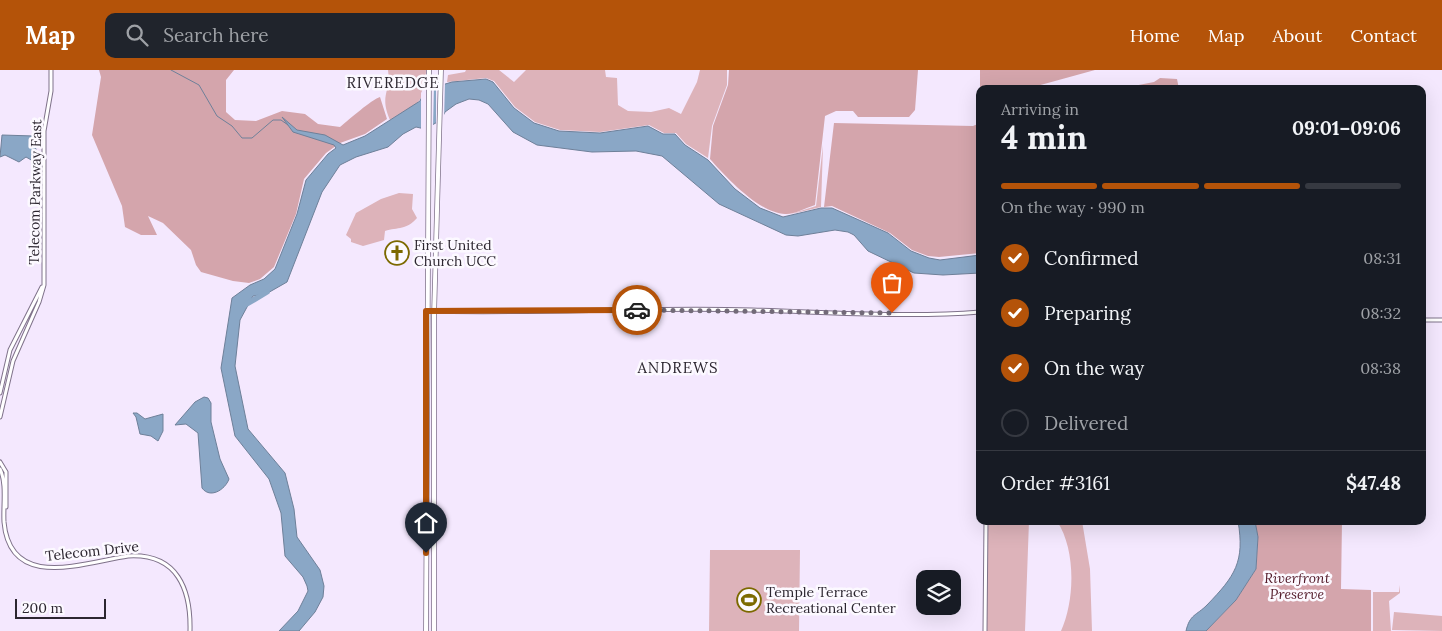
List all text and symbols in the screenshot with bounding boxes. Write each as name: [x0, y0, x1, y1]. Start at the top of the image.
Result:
search box: [105, 13, 455, 58]
text: Map: [25, 20, 75, 51]
icon: search: [123, 21, 151, 49]
text: Search here: [163, 23, 269, 47]
text: Home: [1130, 24, 1180, 47]
text: Map: [1208, 24, 1244, 47]
text: About: [1272, 24, 1322, 47]
text: Contact: [1350, 24, 1417, 47]
district label: RIVEREDGE: [346, 73, 440, 92]
text: Arriving in: [1001, 99, 1079, 119]
text: 09:01–09:06: [1292, 116, 1401, 140]
text: 4 min: [1001, 117, 1087, 158]
street label: Telecom Parkway East: [25, 119, 45, 265]
text: On the way · 990 m: [1001, 197, 1145, 217]
place label: First United Church UCC: [414, 236, 496, 270]
church icon: First United Church UCC: [384, 240, 410, 266]
icon: check: [1001, 244, 1029, 272]
text: Confirmed: [1044, 246, 1139, 270]
text: 08:31: [1363, 248, 1401, 268]
pin: [871, 262, 913, 313]
icon: bag: [878, 269, 906, 297]
courier: [612, 285, 662, 335]
icon: car: [623, 296, 651, 324]
icon: check: [1001, 299, 1029, 327]
text: Preparing: [1044, 301, 1131, 325]
text: 08:32: [1361, 303, 1401, 323]
icon: check: [1001, 354, 1029, 382]
text: On the way: [1044, 356, 1144, 380]
district label: ANDREWS: [636, 358, 719, 377]
text: 08:38: [1360, 358, 1401, 378]
text: Delivered: [1044, 411, 1128, 435]
text: Order #3161: [1001, 471, 1110, 495]
text: $47.48: [1346, 471, 1401, 495]
pin: [405, 502, 447, 553]
icon: home: [412, 509, 440, 537]
street label: Telecom Drive: [44, 537, 140, 565]
park label: Riverfront Preserve: [1264, 569, 1331, 603]
map controls: [916, 570, 961, 615]
button: layers: [916, 570, 961, 615]
place label: Temple Terrace Recreational Center: [766, 583, 896, 617]
sports icon: Temple Terrace Recreational Center: [736, 587, 762, 613]
scale bar: [15, 596, 106, 619]
text: 200 m: [22, 599, 63, 617]

